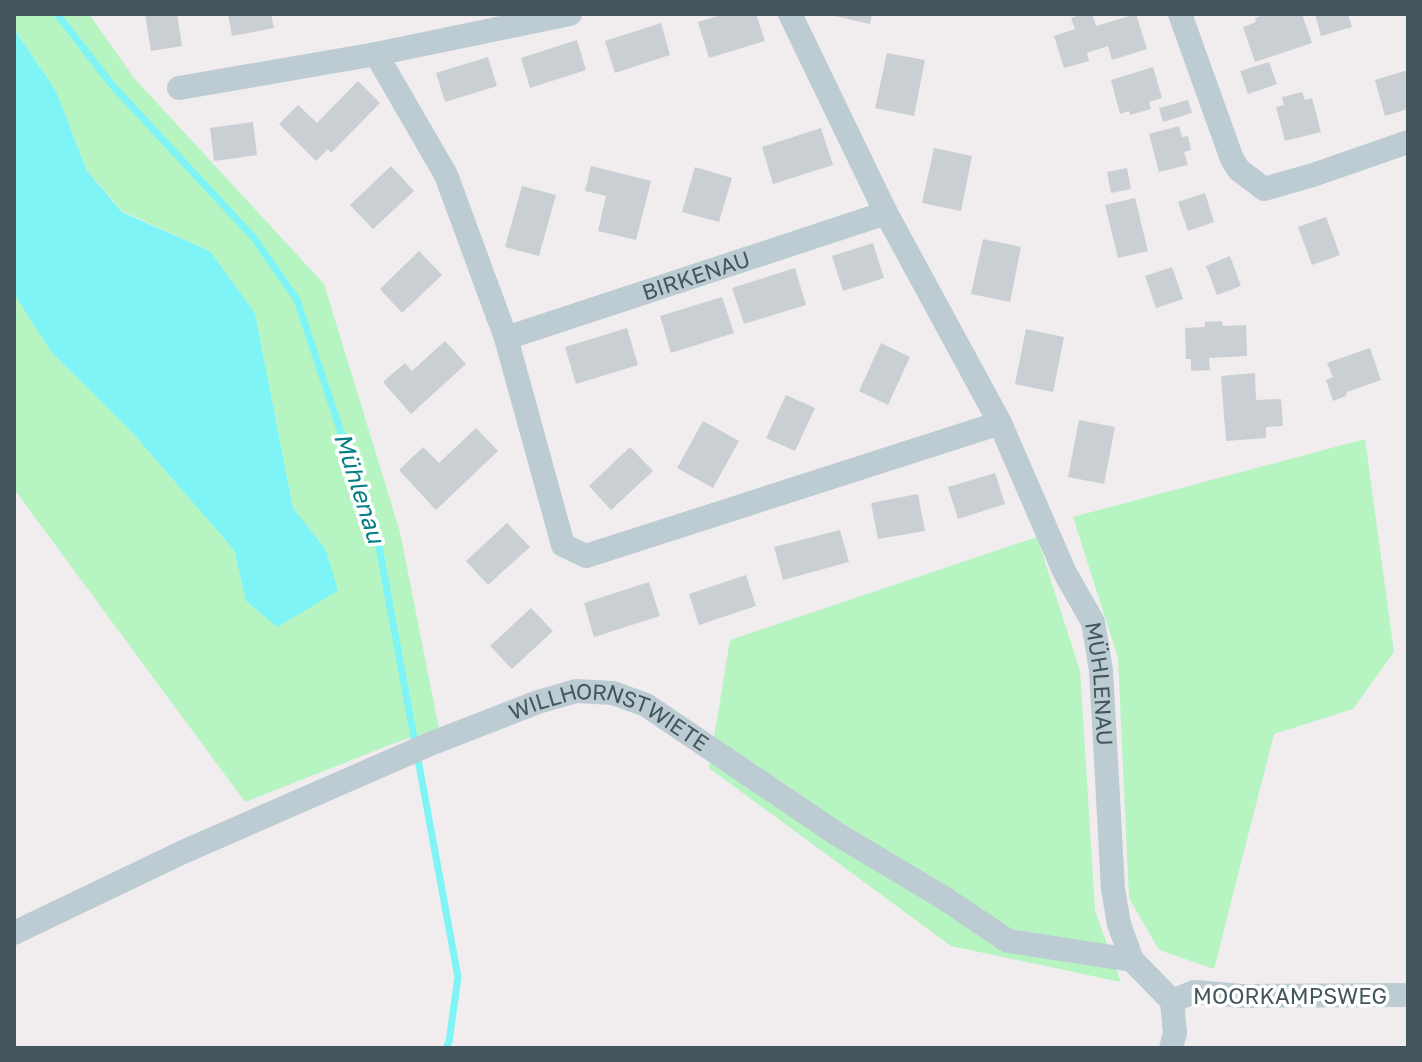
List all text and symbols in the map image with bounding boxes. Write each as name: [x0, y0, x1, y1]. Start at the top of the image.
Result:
street label: BIRKENAU: [638, 245, 753, 305]
water label: Mühlenau: [329, 429, 392, 548]
street label: MÜHLENAU: [1080, 620, 1119, 746]
street label: WILLHORNSTWIETE: [505, 677, 714, 757]
street label: MOORKAMPSWEG: [1193, 982, 1387, 1009]

